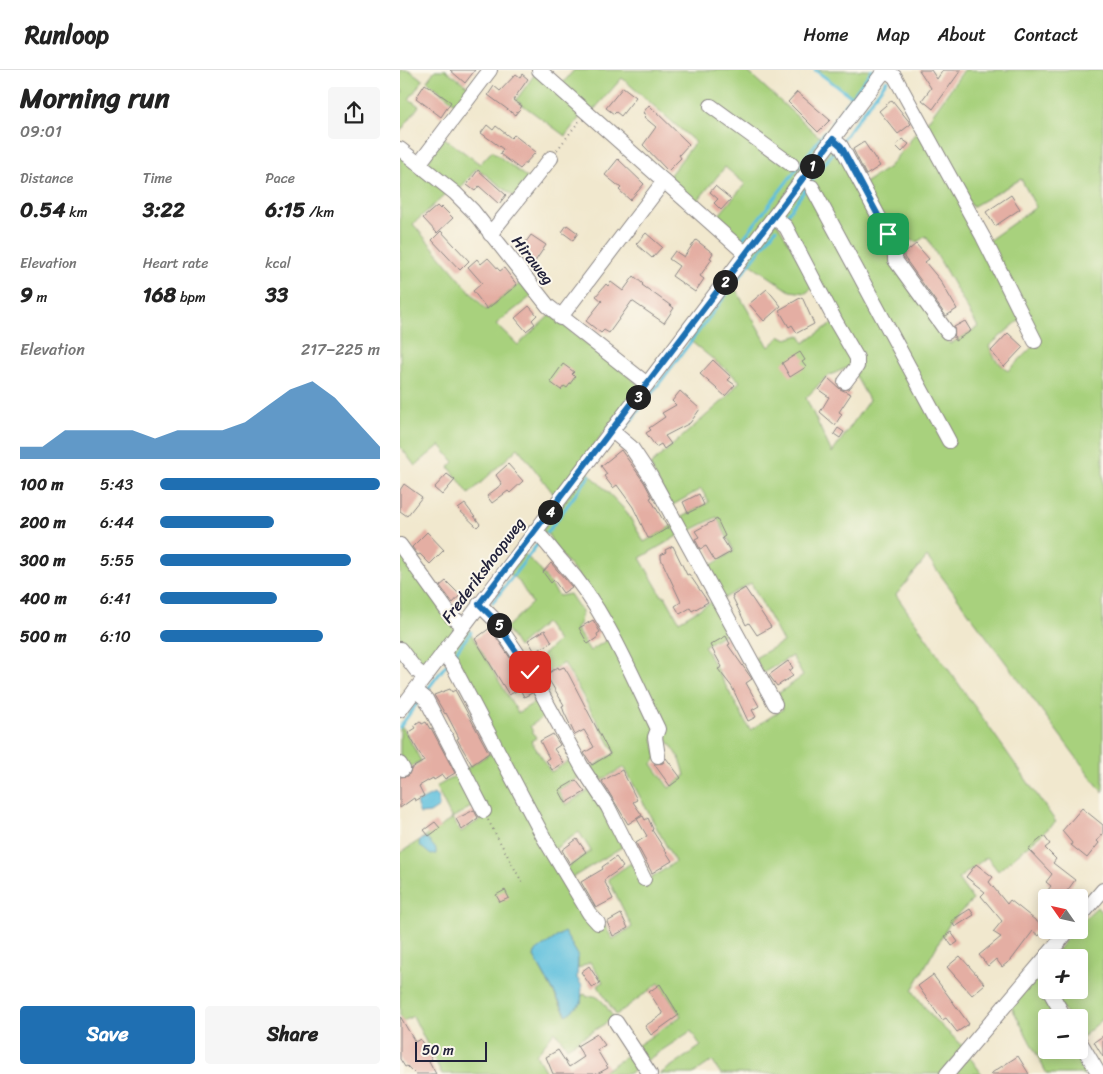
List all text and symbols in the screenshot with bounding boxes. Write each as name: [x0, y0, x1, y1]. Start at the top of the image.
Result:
text: Runloop: [25, 14, 109, 56]
text: Home: [804, 19, 849, 51]
text: Map: [877, 19, 910, 51]
text: About: [938, 19, 986, 51]
text: Contact: [1014, 19, 1078, 51]
text: Morning run: [20, 73, 170, 122]
button: share: [328, 87, 380, 139]
text: 09:01: [20, 117, 62, 146]
pin: 1: [800, 154, 824, 178]
text: 1: [809, 154, 816, 179]
text: Distance: [20, 166, 73, 191]
text: Time: [143, 166, 172, 191]
text: Pace: [265, 166, 295, 191]
text: 0.54: [20, 191, 66, 229]
text: 3:22: [143, 191, 185, 229]
text: 6:15: [265, 191, 305, 229]
text: km: [66, 200, 87, 225]
text: /km: [305, 200, 334, 225]
pin: [867, 213, 909, 255]
icon: arrive: [874, 220, 902, 248]
street label: Hiraweg: [504, 229, 562, 291]
text: Elevation: [20, 251, 77, 276]
text: Heart rate: [143, 251, 208, 276]
text: kcal: [265, 251, 291, 276]
pin: 2: [712, 270, 738, 294]
text: 2: [721, 270, 730, 295]
text: 9: [20, 276, 33, 314]
text: 168: [143, 276, 176, 314]
text: 33: [265, 276, 288, 314]
text: m: [33, 285, 47, 310]
text: bpm: [176, 285, 206, 310]
text: Elevation: [20, 335, 85, 364]
text: 217–225 m: [301, 335, 380, 364]
pin: 3: [626, 384, 650, 410]
text: 3: [635, 385, 642, 410]
text: 100 m: [20, 470, 64, 499]
text: 5:43: [100, 470, 133, 499]
pin: 4: [538, 500, 562, 524]
text: 4: [546, 500, 555, 525]
text: 200 m: [20, 508, 66, 537]
text: 6:44: [100, 508, 134, 537]
street label: Frederikshoopweg: [433, 511, 533, 629]
text: 300 m: [20, 546, 65, 575]
text: 5:55: [100, 546, 134, 575]
text: 400 m: [20, 584, 67, 613]
text: 6:41: [100, 584, 131, 613]
pin: 5: [486, 612, 512, 638]
text: 5: [495, 613, 504, 638]
text: 500 m: [20, 622, 66, 651]
text: 6:10: [100, 622, 131, 651]
pin: [509, 651, 551, 693]
icon: check: [516, 658, 544, 686]
north arrow: [1038, 889, 1088, 939]
map controls: [1038, 889, 1088, 1059]
button: +: [1038, 949, 1088, 999]
button: Save: [20, 1006, 195, 1064]
button: Share: [205, 1006, 380, 1064]
button: −: [1038, 1009, 1088, 1059]
text: 50 m: [422, 1038, 454, 1063]
scale bar: [415, 1039, 488, 1062]

